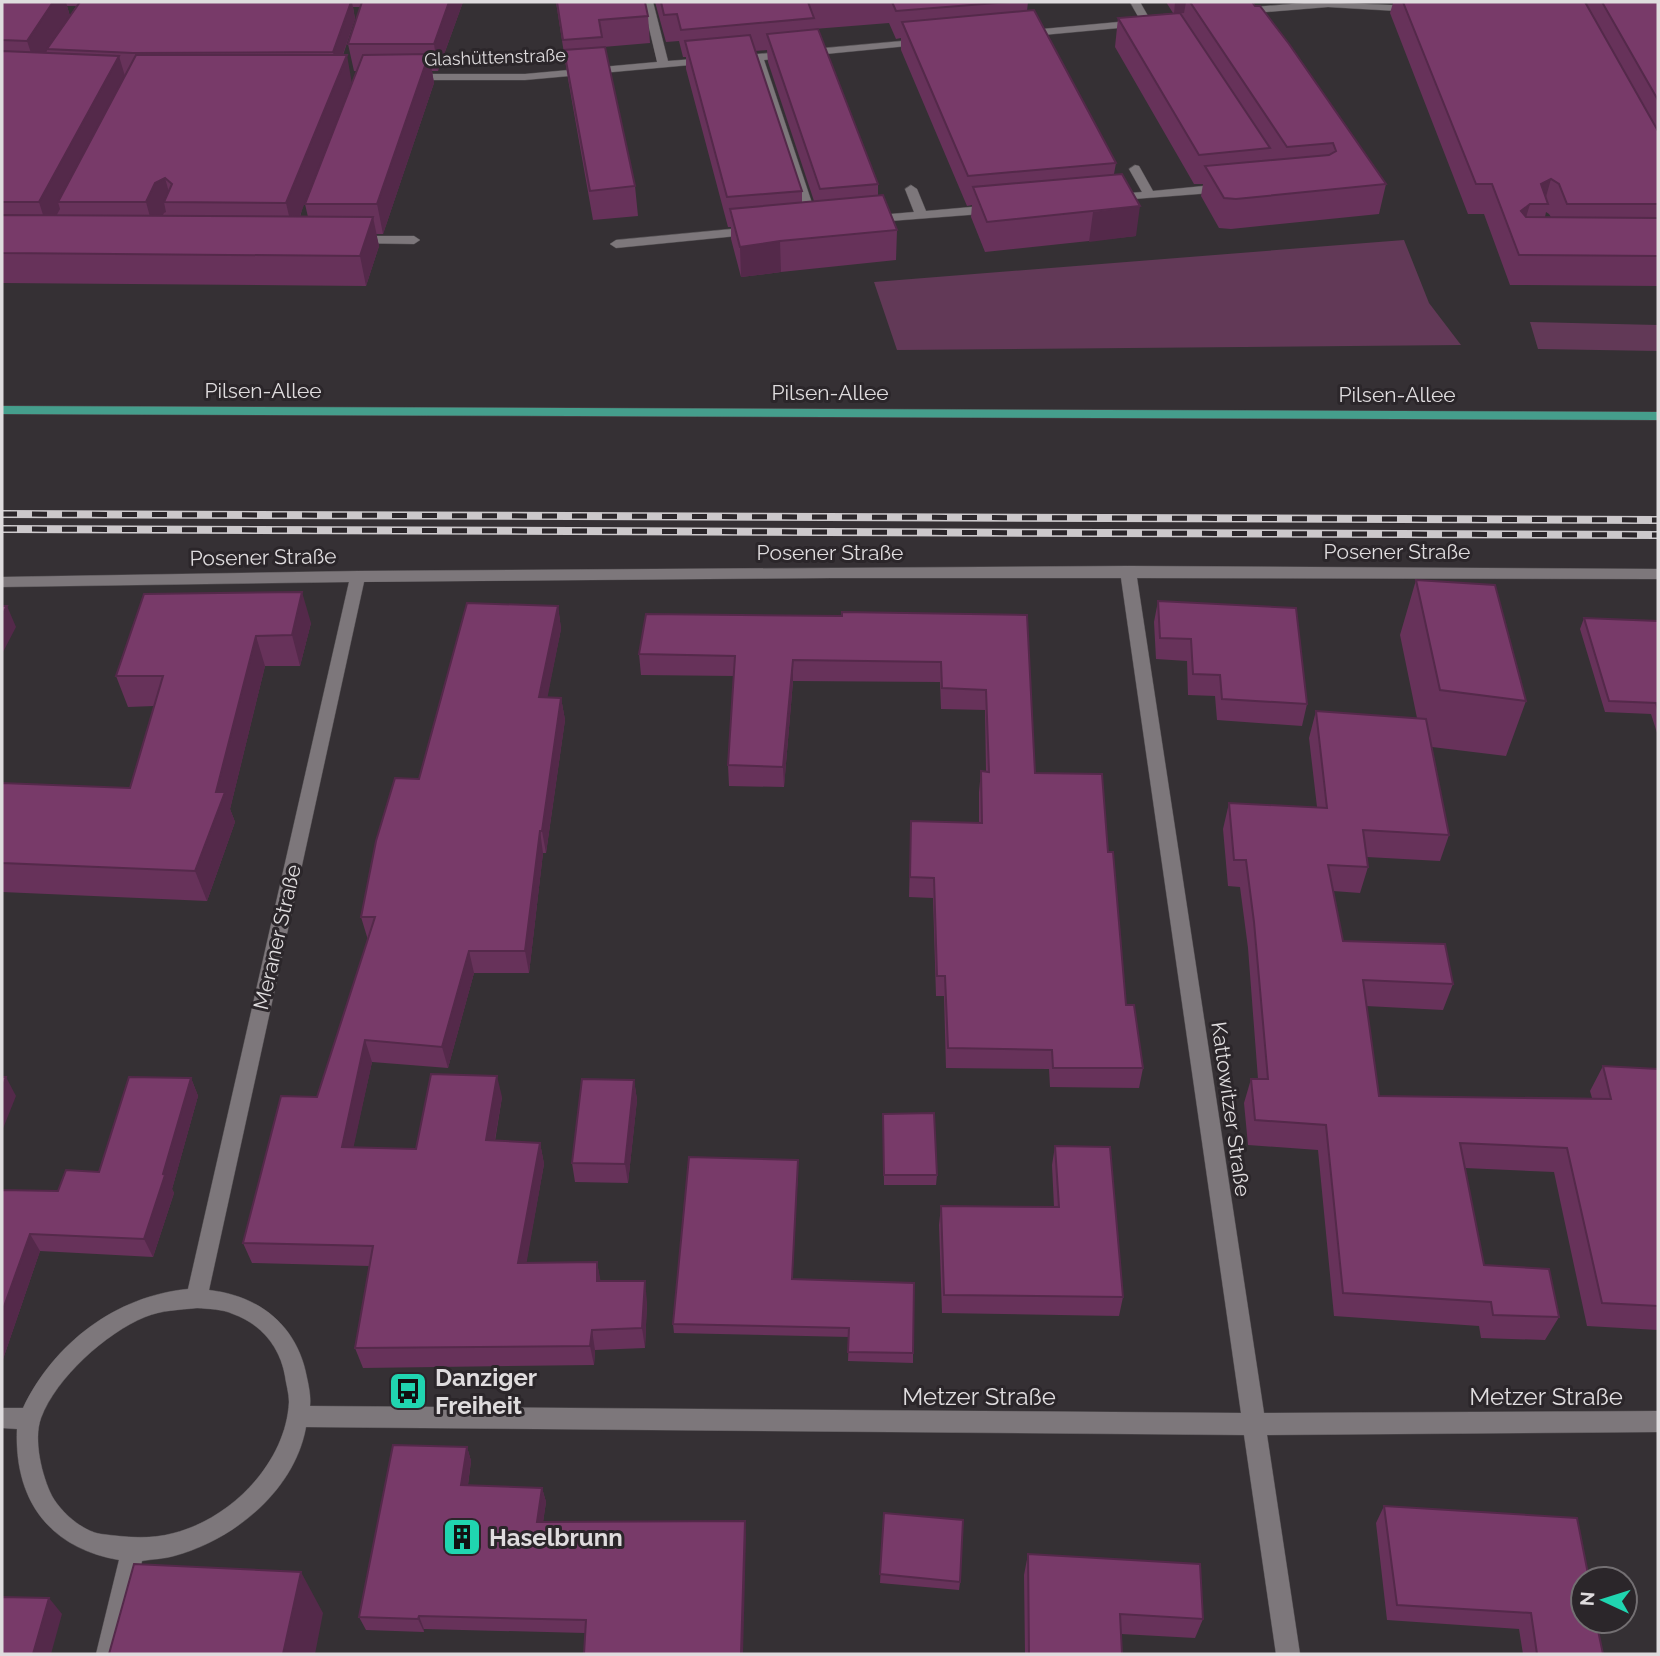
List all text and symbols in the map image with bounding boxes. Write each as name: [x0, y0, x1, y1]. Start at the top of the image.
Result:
street label: Glashüttenstraße: [424, 44, 567, 70]
street label: Pilsen-Allee: [204, 378, 322, 403]
street label: Pilsen-Allee: [771, 380, 889, 405]
street label: Pilsen-Allee: [1338, 382, 1456, 407]
street label: Posener Straße: [1324, 539, 1470, 564]
street label: Posener Straße: [757, 540, 903, 565]
street label: Posener Straße: [189, 543, 337, 571]
street label: Meraner Straße: [248, 862, 306, 1012]
street label: Kattowitzer Straße: [1206, 1020, 1256, 1198]
place label: Danziger Freiheit: [435, 1363, 537, 1420]
bus stop icon: Danziger Freiheit: [387, 1370, 429, 1412]
street label: Metzer Straße: [902, 1382, 1056, 1411]
street label: Metzer Straße: [1469, 1382, 1623, 1411]
building icon: Haselbrunn: [441, 1516, 483, 1558]
place label: Haselbrunn: [489, 1523, 623, 1552]
north arrow: [1569, 1565, 1639, 1635]
text: N: [1576, 1591, 1599, 1607]

